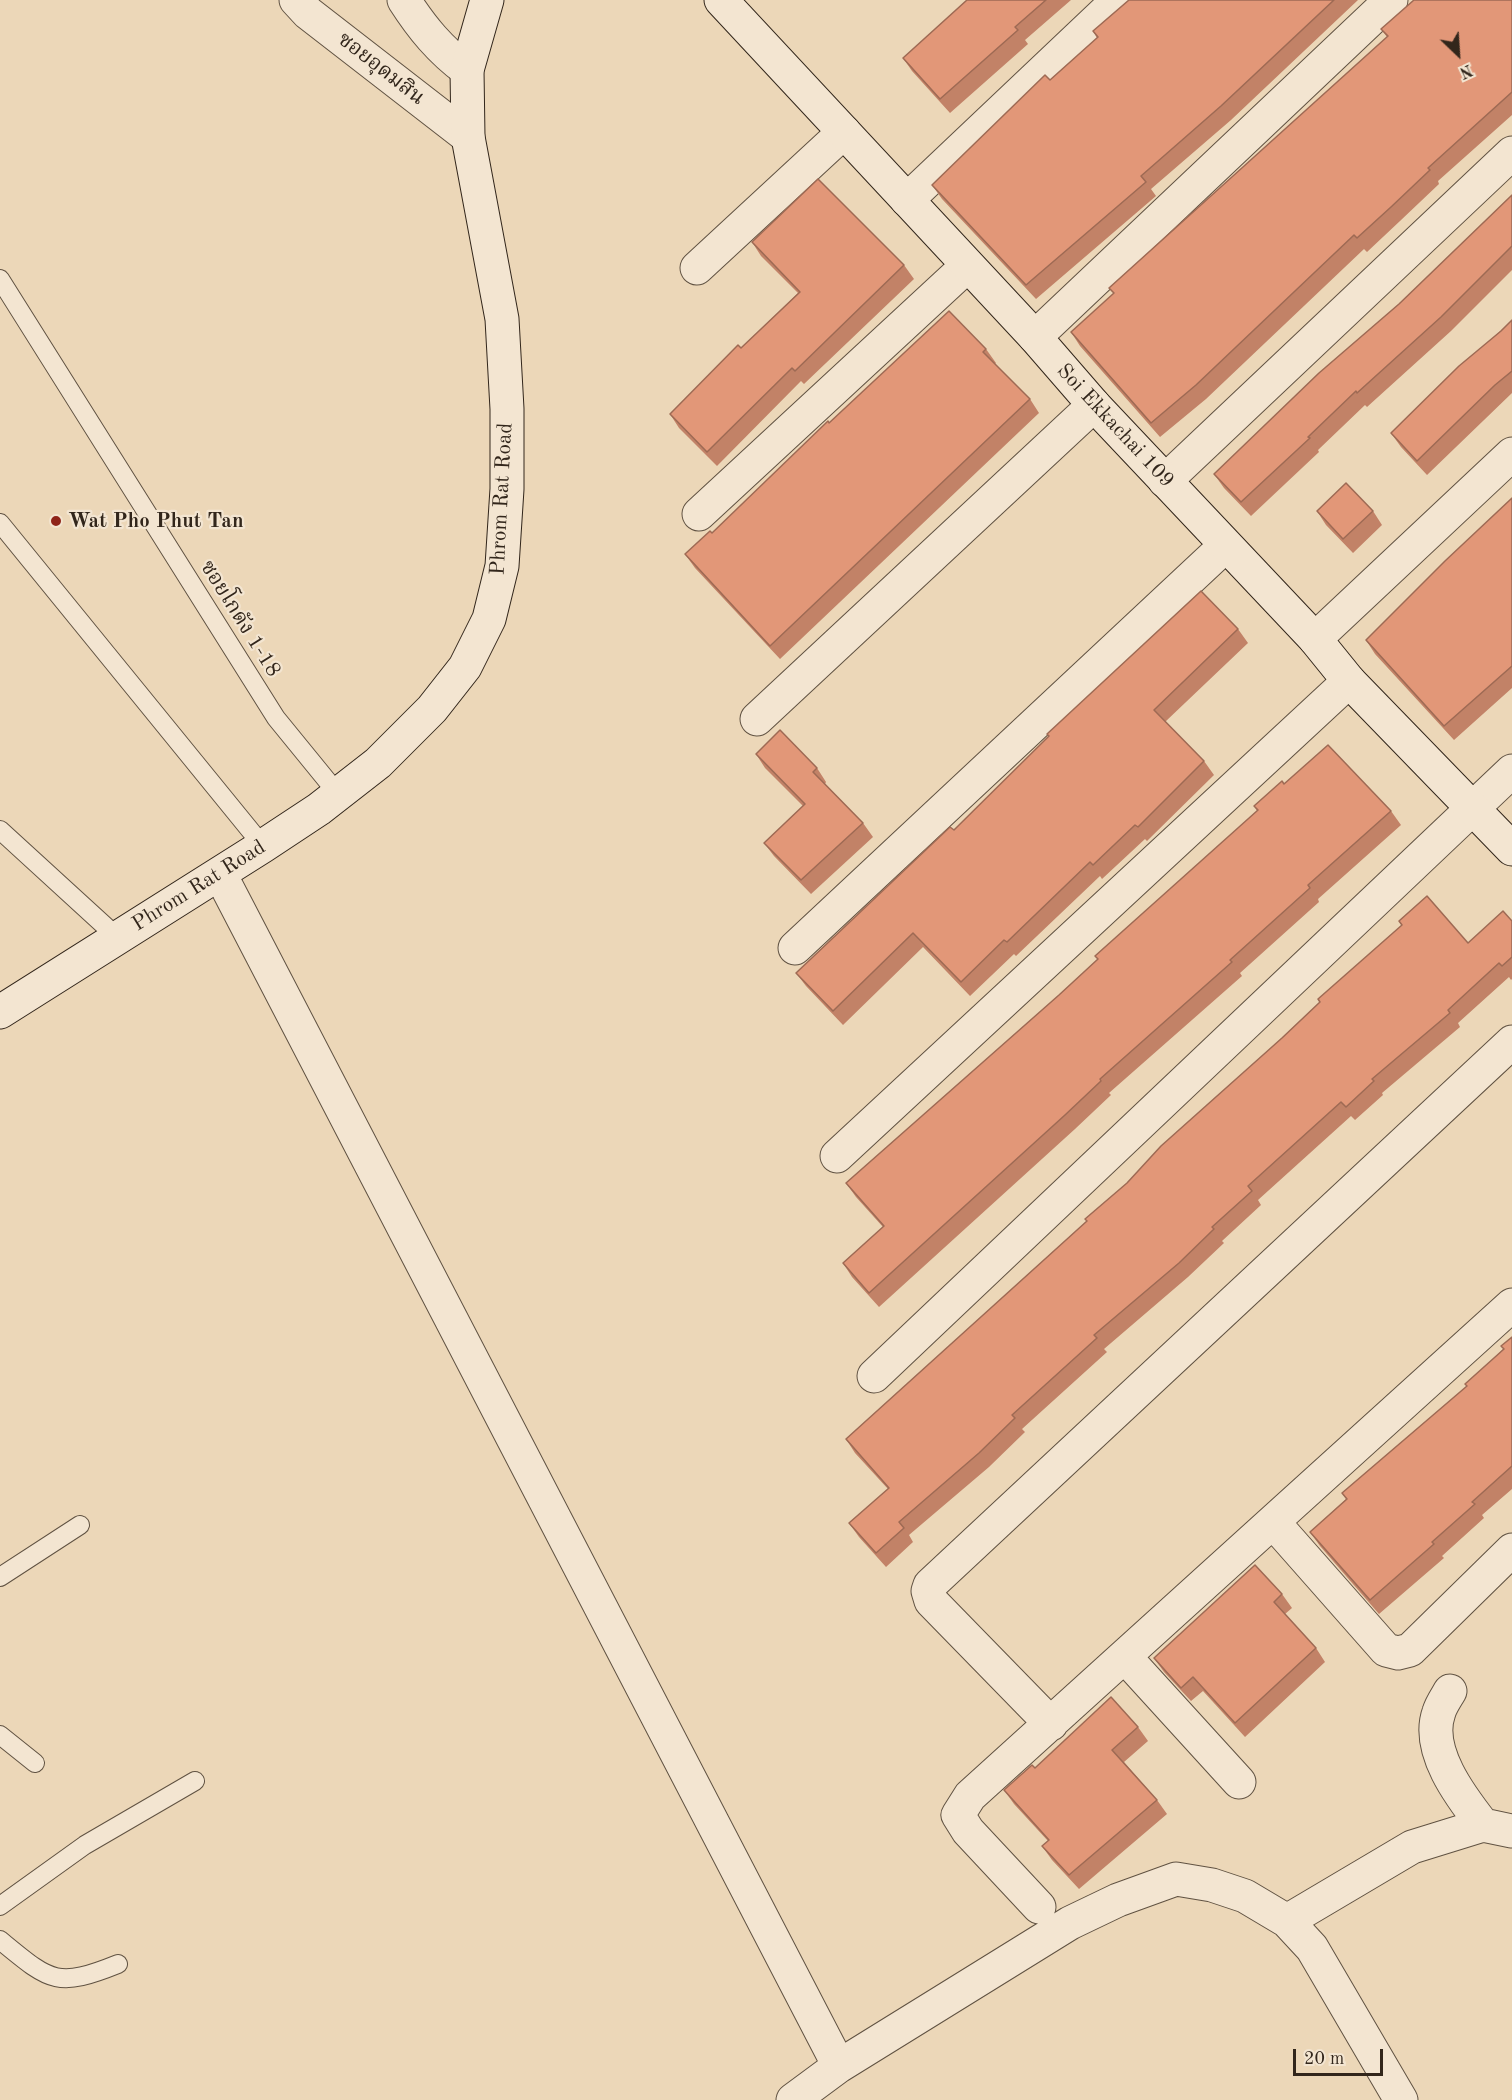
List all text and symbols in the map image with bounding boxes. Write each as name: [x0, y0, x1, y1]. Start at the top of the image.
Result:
north arrow: [1428, 24, 1488, 84]
street label: ซอยอุดมสิน: [332, 27, 430, 111]
text: N: [1457, 60, 1475, 80]
street label: Soi Ekkachai 109: [1051, 359, 1179, 493]
street label: Phrom Rat Road: [485, 422, 519, 576]
place label: Wat Pho Phut Tan: [68, 508, 244, 534]
marker: Wat Pho Phut Tan: [49, 514, 63, 528]
street label: ซอยโกดัง 1-18: [194, 556, 286, 682]
street label: Phrom Rat Road: [128, 835, 270, 937]
scale bar: [1296, 2037, 1386, 2075]
text: 20 m: [1304, 2050, 1344, 2068]

